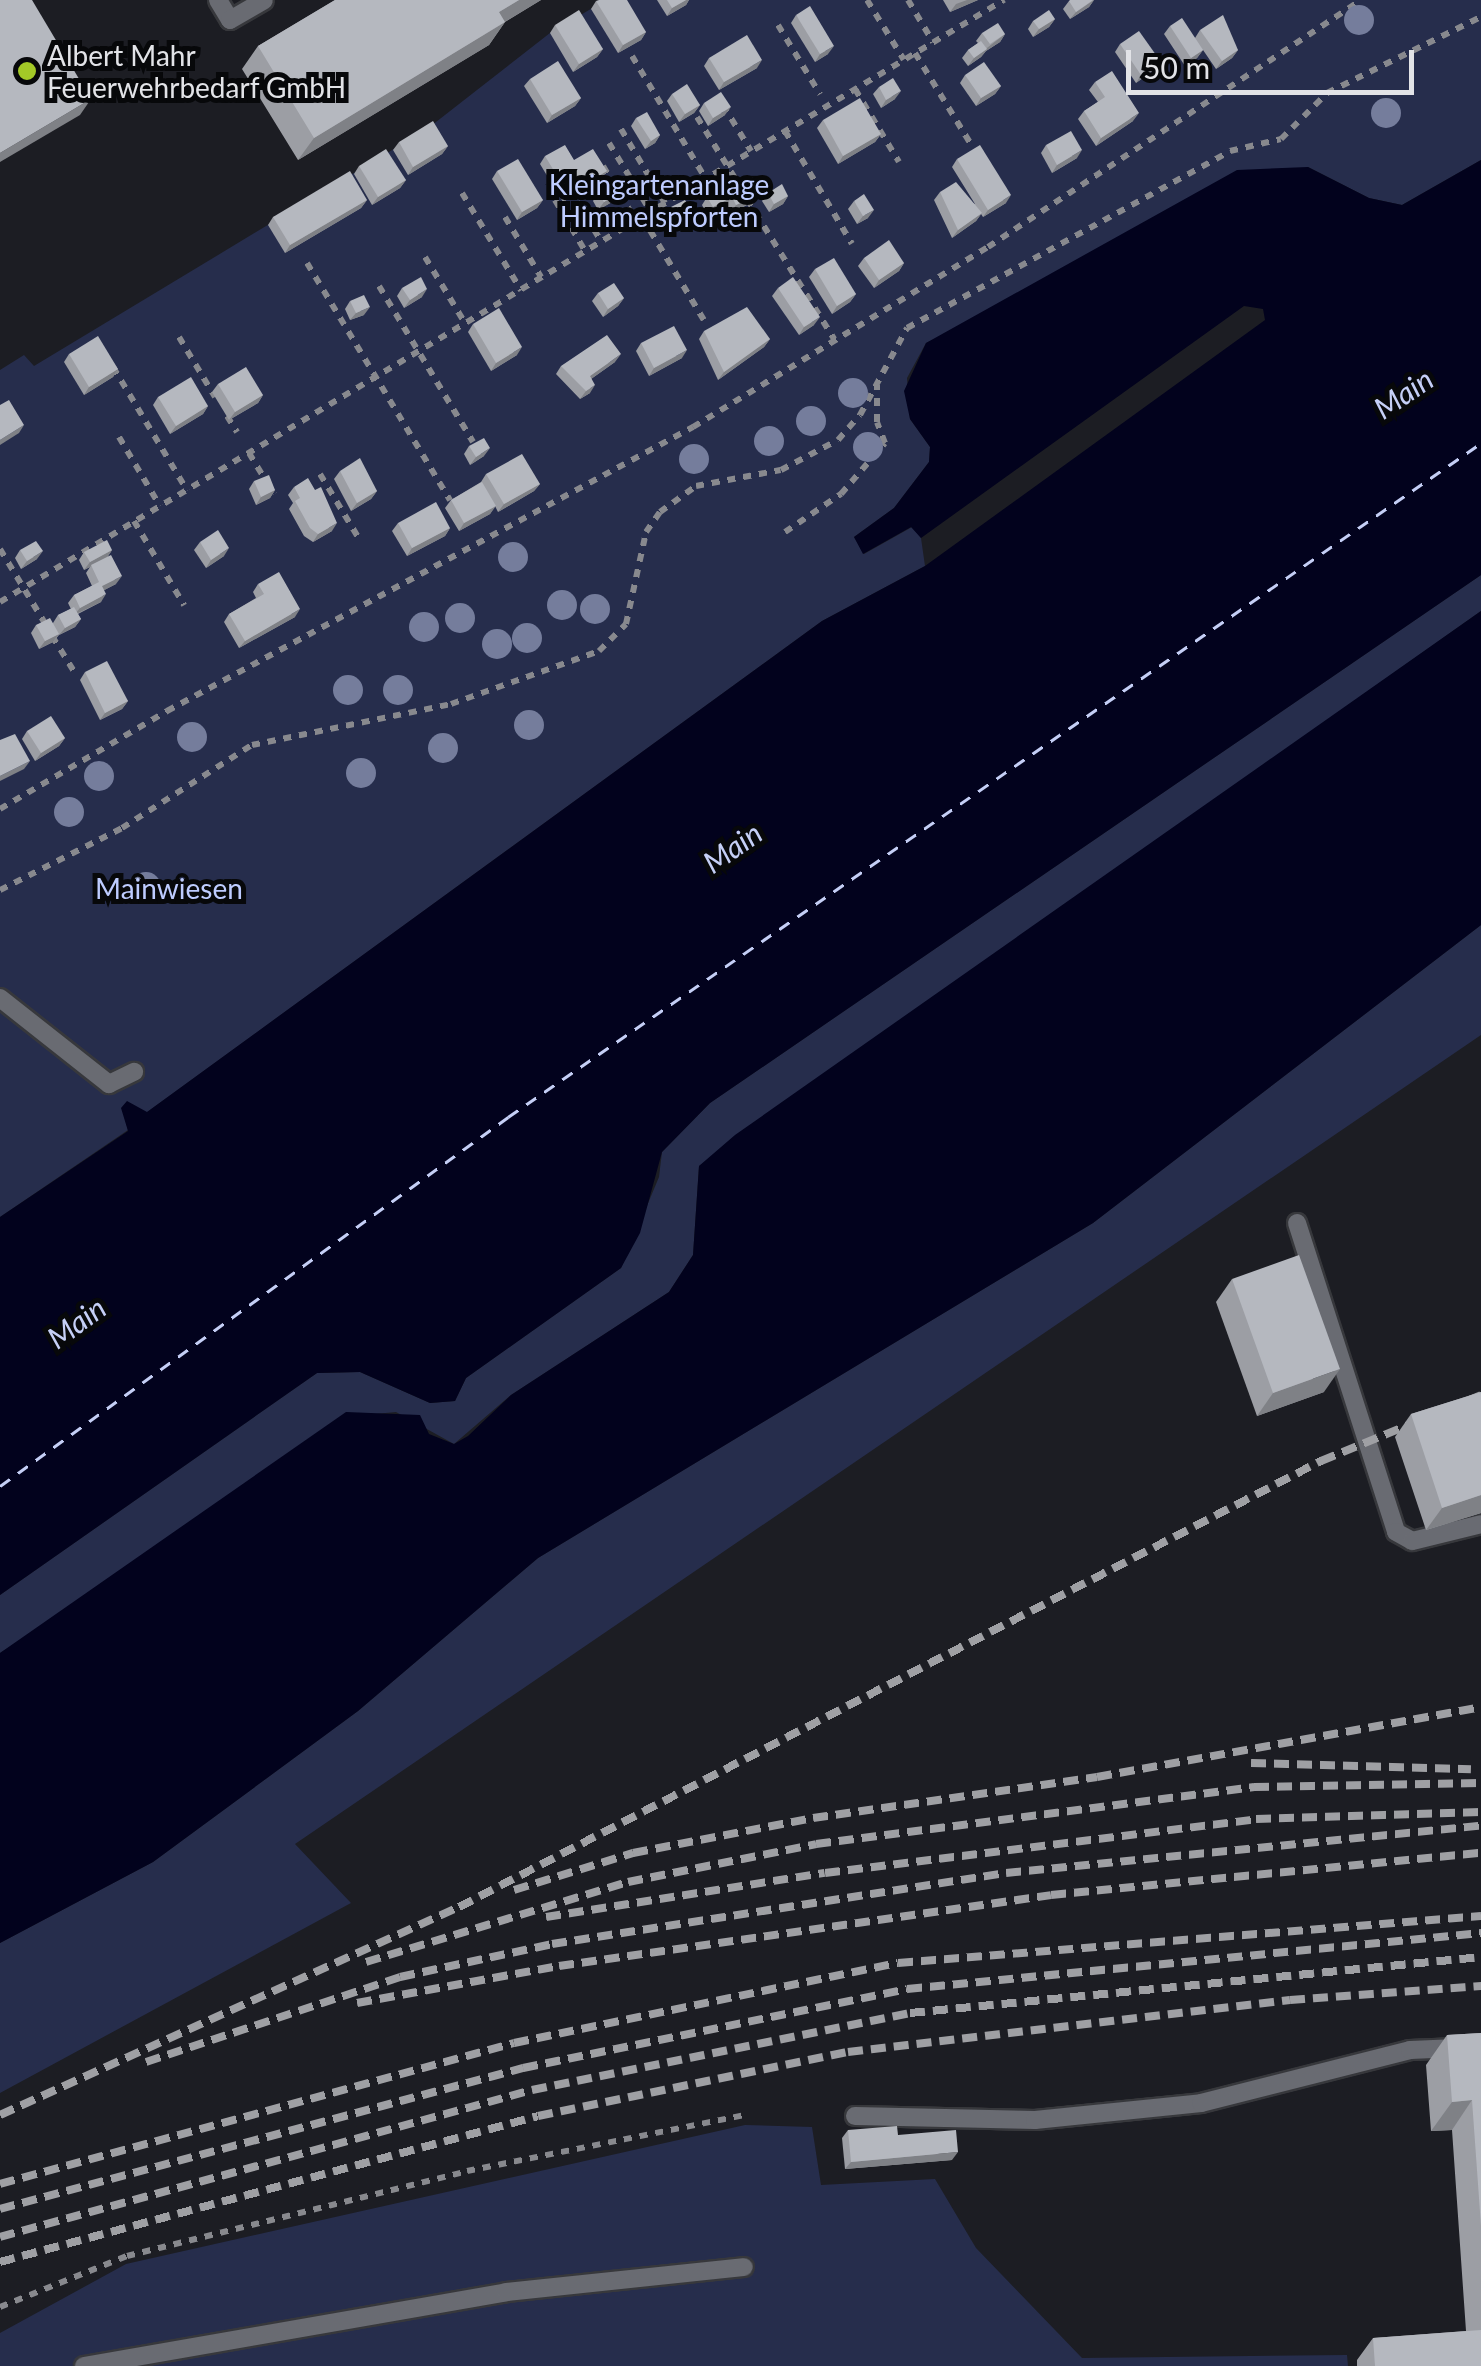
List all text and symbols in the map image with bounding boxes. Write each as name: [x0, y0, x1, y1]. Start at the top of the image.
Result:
scale bar: [1131, 30, 1418, 92]
place label: Albert Mahr Feuerwehrbedarf GmbH: [47, 38, 347, 104]
text: 50 m: [1143, 49, 1210, 85]
marker: Albert Mahr Feuerwehrbedarf GmbH: [16, 60, 38, 82]
park label: Kleingartenanlage Himmelspforten: [549, 167, 769, 233]
water label: Main: [1367, 360, 1439, 426]
water label: Main: [696, 814, 768, 880]
park label: Mainwiesen: [95, 871, 243, 905]
water label: Main: [40, 1289, 112, 1355]

